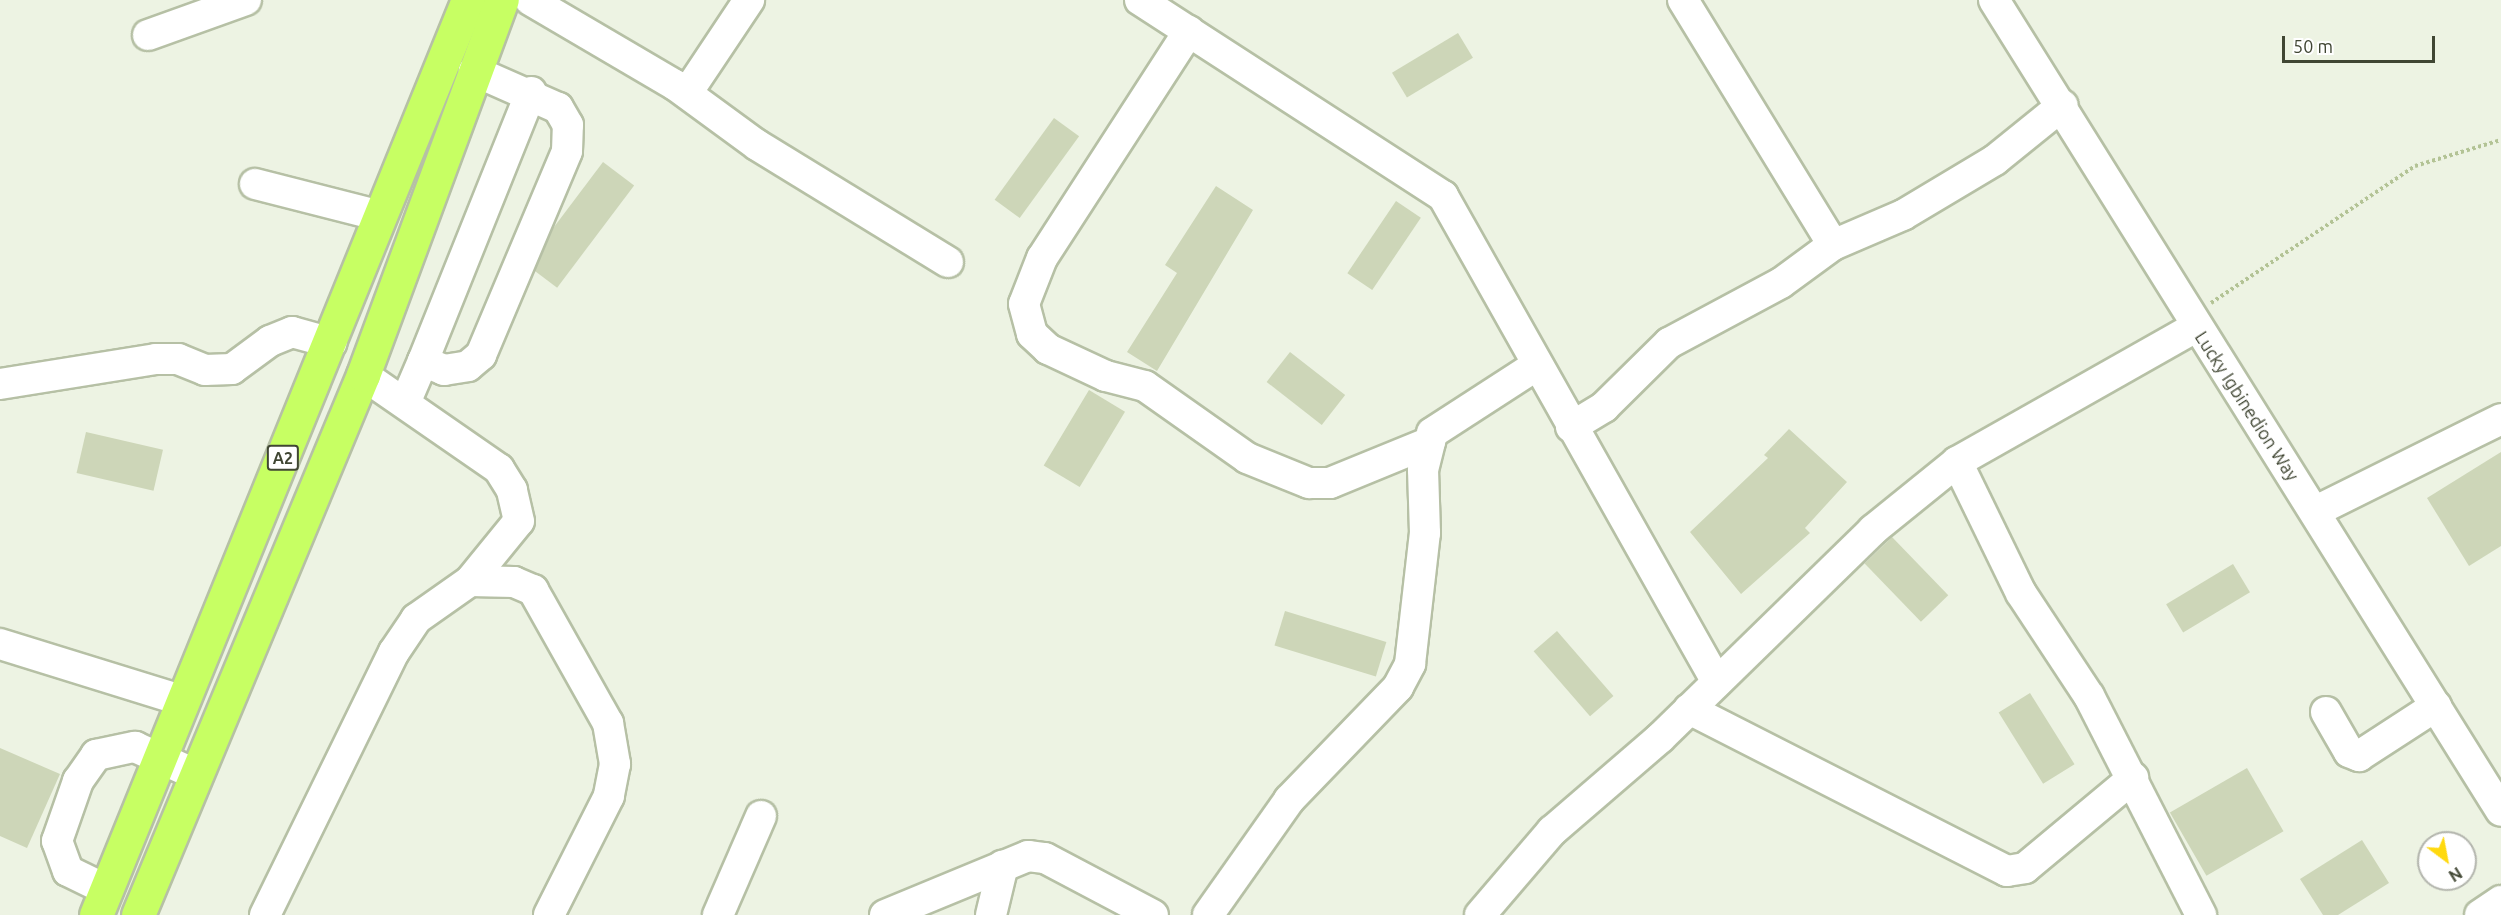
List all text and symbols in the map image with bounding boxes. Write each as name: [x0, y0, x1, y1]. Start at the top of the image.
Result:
scale bar: [2285, 24, 2438, 62]
text: 50 m: [2293, 36, 2333, 56]
street label: Lucky Igbinedion Way: [2191, 327, 2303, 485]
road number: A2: [266, 445, 300, 471]
north arrow: [2417, 831, 2477, 891]
text: N: [2446, 864, 2465, 885]

